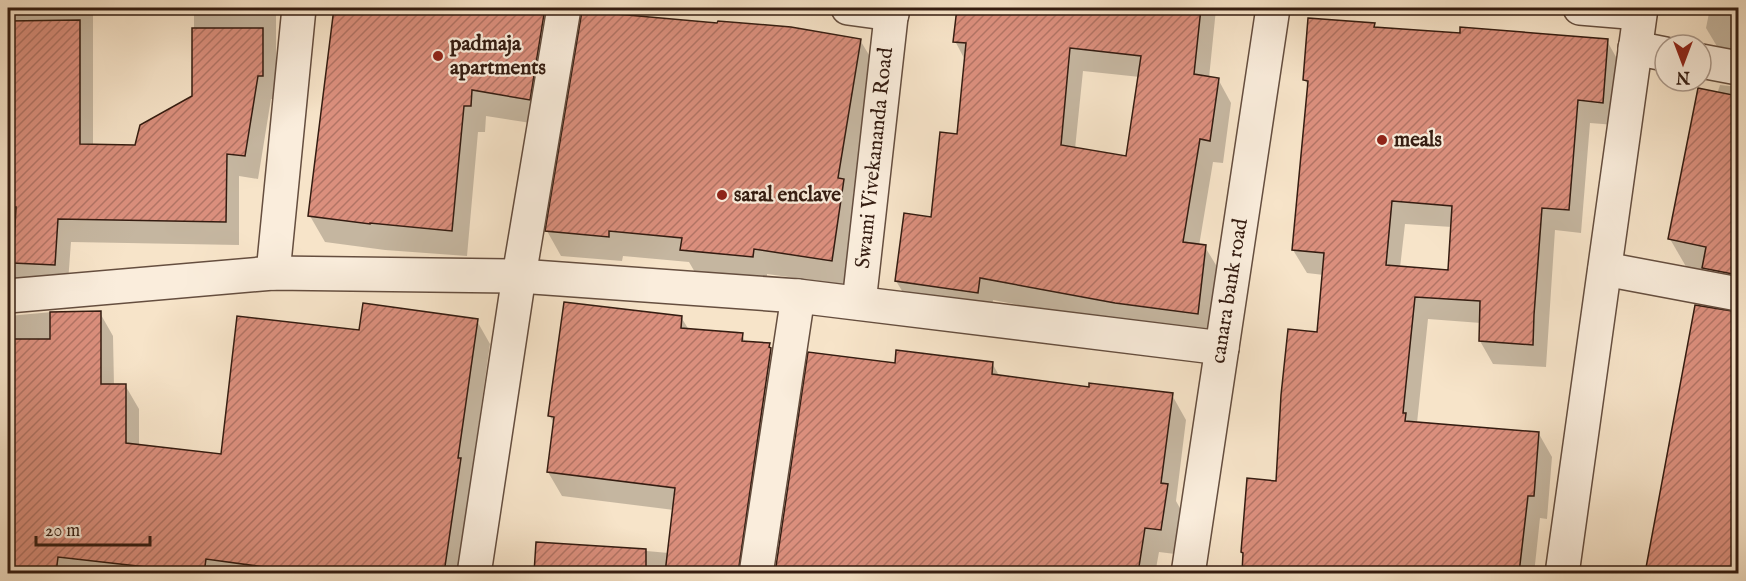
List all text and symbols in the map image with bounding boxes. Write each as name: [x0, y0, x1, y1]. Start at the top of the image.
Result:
place label: padmaja apartments: [449, 31, 546, 82]
north arrow: [1653, 33, 1713, 93]
street label: Swami Vivekananda Road: [850, 45, 900, 270]
marker: padmaja apartments: [431, 49, 445, 63]
text: N: [1676, 66, 1691, 86]
place label: meals: [1394, 127, 1442, 154]
marker: meals: [1375, 133, 1389, 147]
place label: saral enclave: [734, 182, 841, 209]
marker: saral enclave: [715, 188, 729, 202]
street label: canara bank road: [1205, 216, 1255, 365]
scale bar: [36, 509, 150, 547]
text: 20 m: [45, 520, 80, 543]

